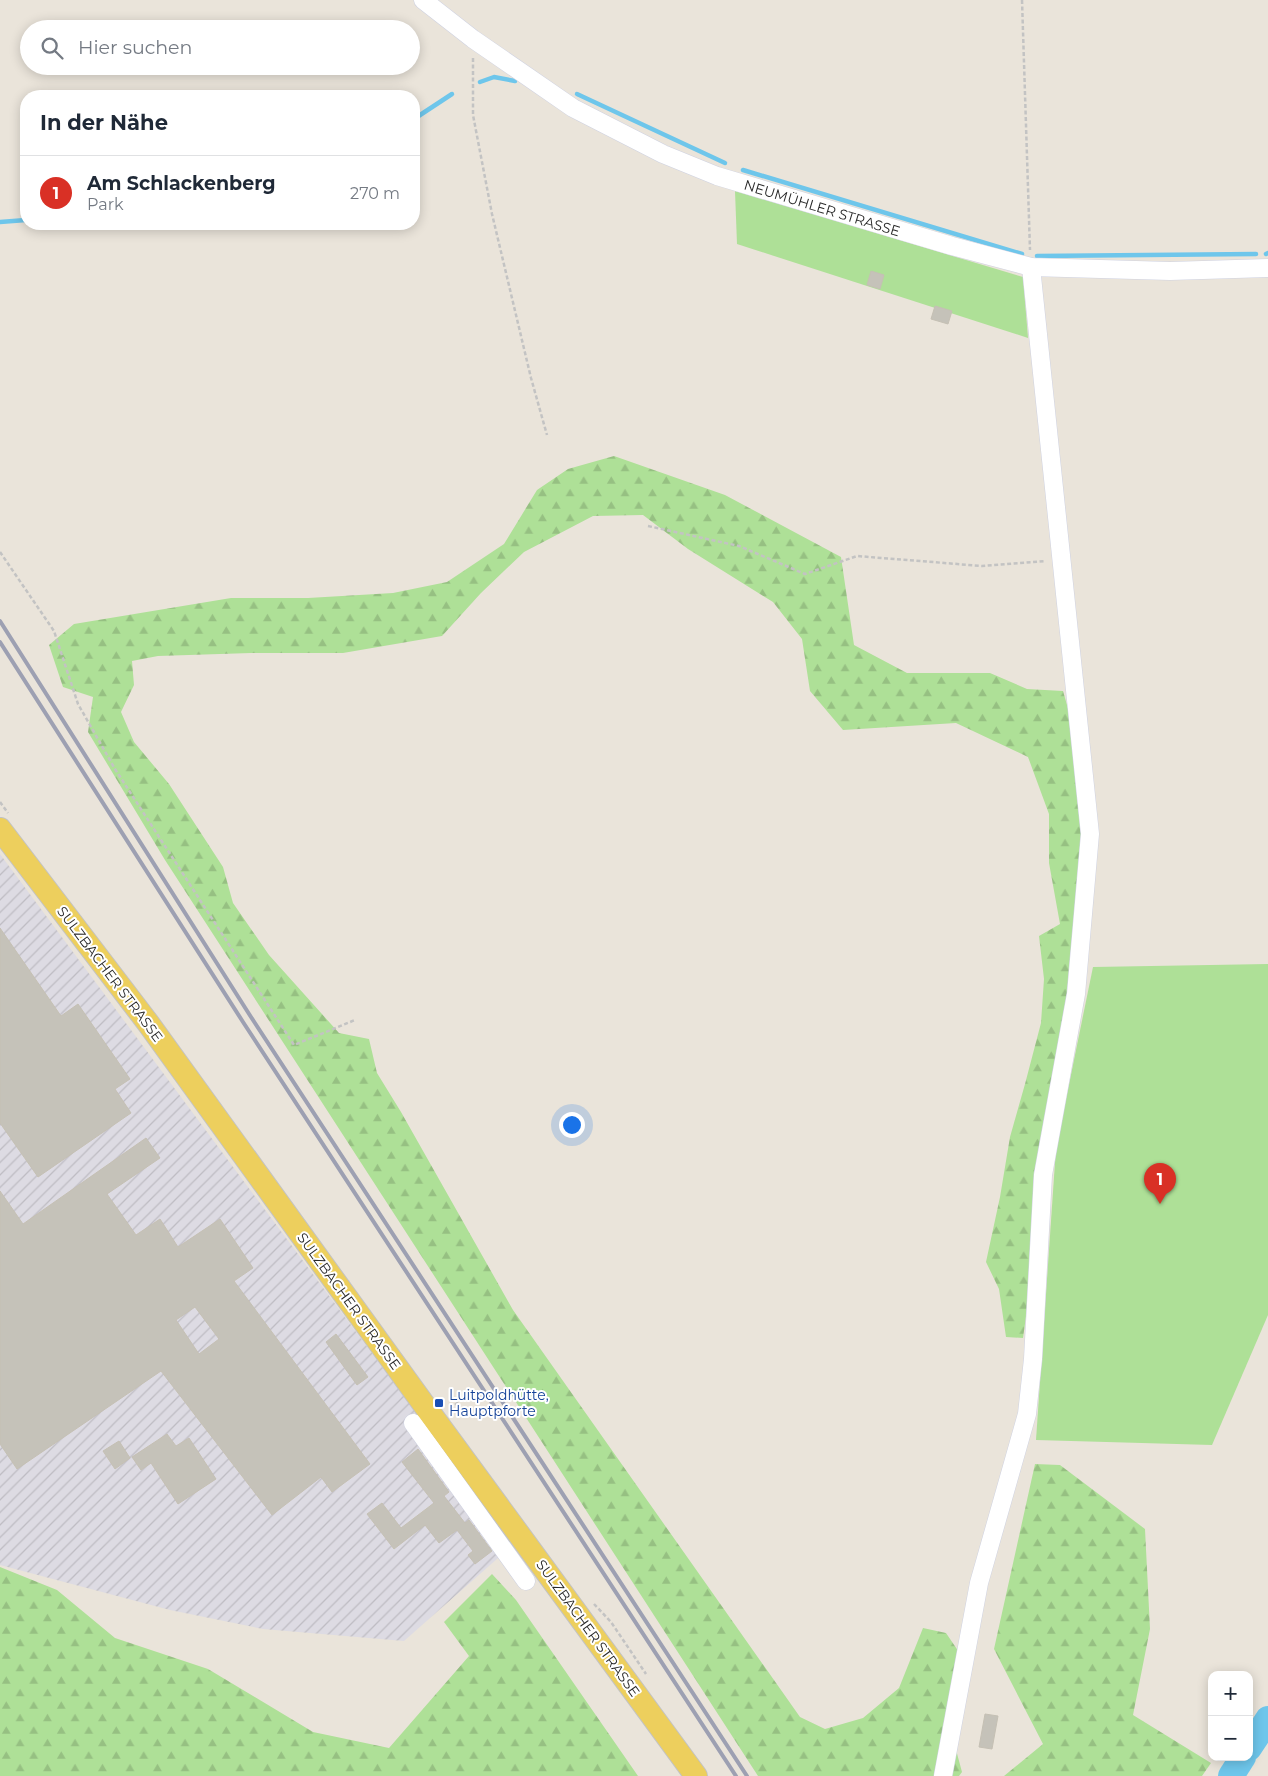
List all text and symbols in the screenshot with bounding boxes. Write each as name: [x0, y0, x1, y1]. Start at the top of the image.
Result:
search box: [20, 20, 420, 75]
icon: search: [38, 34, 66, 62]
text: Hier suchen: [78, 36, 192, 59]
text: In der Nähe: [40, 110, 168, 135]
text: Am Schlackenberg: [87, 172, 276, 195]
street label: NEUMÜHLER STRASSE: [742, 176, 902, 240]
text: 1: [53, 184, 59, 203]
text: 270 m: [350, 184, 400, 203]
text: Park: [87, 195, 124, 214]
street label: SULZBACHER STRASSE: [53, 903, 167, 1045]
your location: [559, 1112, 585, 1138]
pin: 1: [1144, 1163, 1176, 1204]
street label: SULZBACHER STRASSE: [293, 1229, 405, 1373]
place label: Luitpoldhütte, Hauptpforte: [449, 1386, 549, 1420]
marker: Luitpoldhütte, Hauptpforte: [433, 1397, 445, 1409]
street label: SULZBACHER STRASSE: [532, 1556, 644, 1700]
map controls: [1208, 1671, 1253, 1761]
button: +: [1208, 1671, 1253, 1716]
button: −: [1208, 1716, 1253, 1761]

